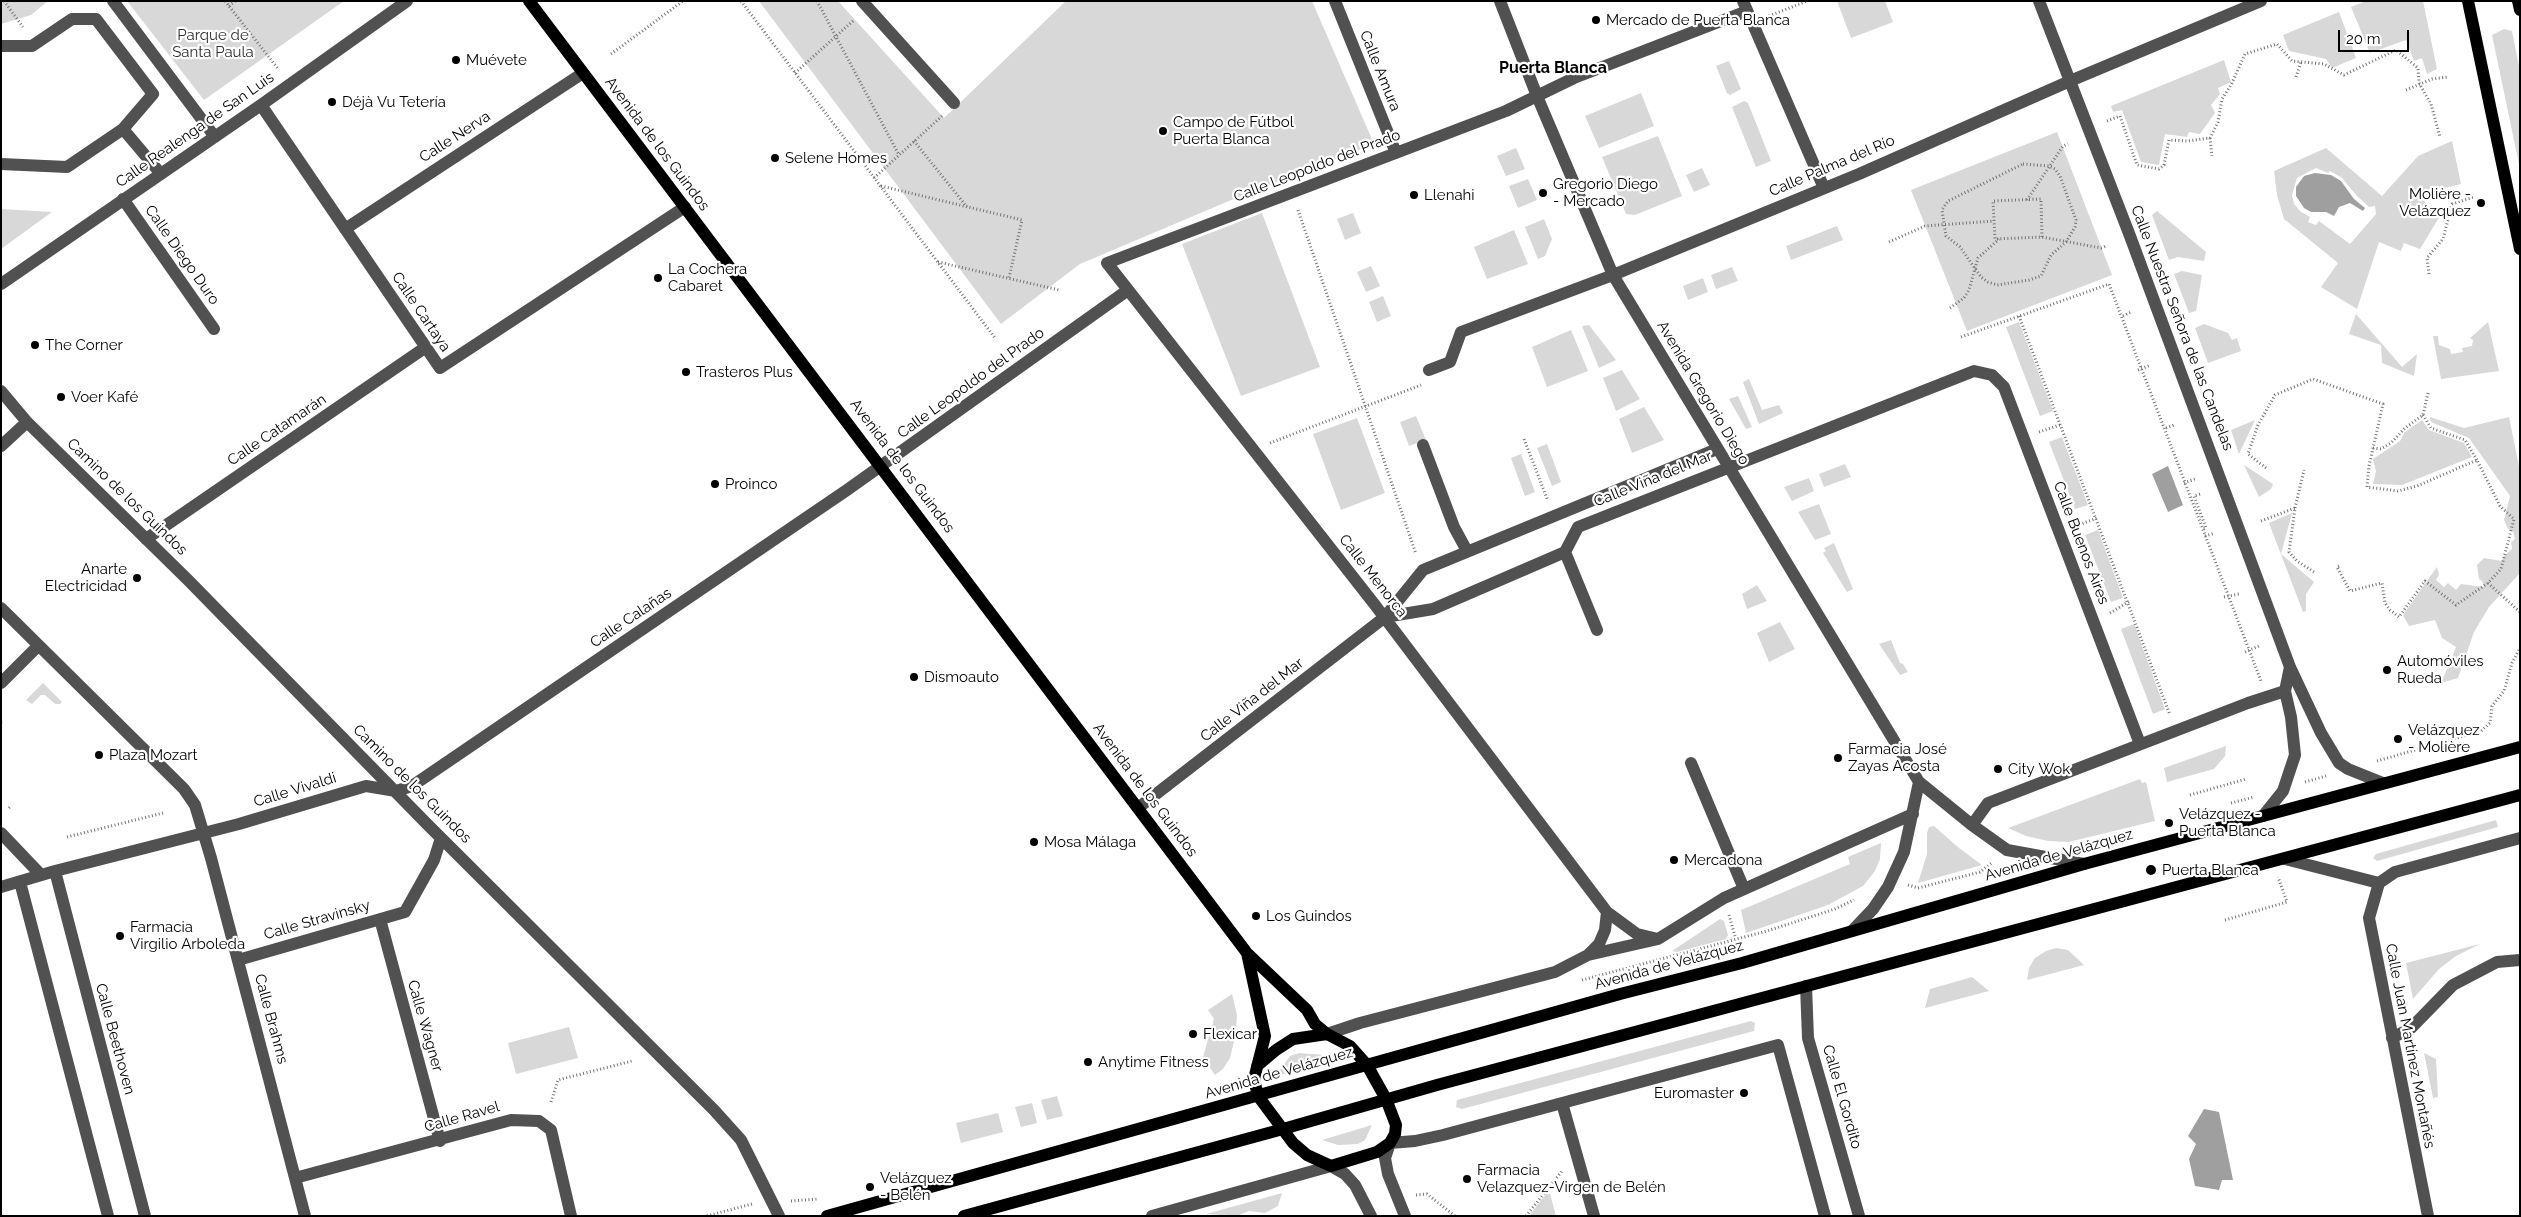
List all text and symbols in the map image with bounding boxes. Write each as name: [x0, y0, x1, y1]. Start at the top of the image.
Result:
place label: Mercado de Puerta Blanca: [1606, 11, 1790, 29]
marker: Mercado de Puerta Blanca: [1590, 14, 1602, 26]
scale bar: [2341, 20, 2412, 52]
park label: Parque de Santa Paula: [172, 26, 254, 61]
street label: Calle Amura: [1356, 28, 1404, 114]
text: 20 m: [2346, 30, 2381, 48]
place label: Muévete: [466, 51, 527, 69]
marker: Muévete: [450, 54, 462, 66]
district label: Puerta Blanca: [1499, 58, 1607, 78]
street label: Calle Realenga de San Luis: [113, 69, 277, 191]
street label: Avenida de los Guindos: [601, 74, 713, 214]
place label: Déjà Vu Tetería: [342, 93, 446, 111]
marker: Déjà Vu Tetería: [326, 96, 338, 108]
street label: Calle Nerva: [416, 107, 494, 167]
place label: Campo de Fútbol Puerta Blanca: [1173, 113, 1294, 148]
marker: Campo de Fútbol Puerta Blanca: [1157, 125, 1169, 137]
street label: Calle Leopoldo del Prado: [1231, 126, 1403, 206]
street label: Calle Palma del Río: [1767, 131, 1897, 201]
place label: Selene Homes: [785, 149, 887, 167]
marker: Selene Homes: [769, 152, 781, 164]
place label: Gregorio Diego - Mercado: [1553, 175, 1658, 210]
place label: Molière - Velázquez: [2399, 185, 2471, 220]
place label: Llenahi: [1424, 186, 1475, 204]
marker: Gregorio Diego - Mercado: [1537, 187, 1549, 199]
marker: Llenahi: [1408, 189, 1420, 201]
marker: Molière - Velázquez: [2475, 197, 2487, 209]
street label: Calle Diego Duro: [141, 202, 223, 308]
street label: Calle Nuestra Señora de las Candelas: [2127, 203, 2237, 453]
place label: La Cochera Cabaret: [668, 260, 747, 295]
street label: Calle Cartaya: [388, 269, 454, 355]
marker: La Cochera Cabaret: [652, 272, 664, 284]
street label: Avenida Gregorio Diego: [1653, 318, 1753, 468]
street label: Calle Leopoldo del Prado: [894, 324, 1048, 442]
place label: The Corner: [45, 336, 123, 354]
marker: The Corner: [29, 339, 41, 351]
place label: Trasteros Plus: [696, 363, 793, 381]
marker: Trasteros Plus: [680, 366, 692, 378]
place label: Voer Kafé: [71, 388, 138, 406]
street label: Calle Catamarán: [224, 390, 330, 470]
marker: Voer Kafé: [55, 391, 67, 403]
street label: Avenida de los Guindos: [846, 396, 958, 536]
street label: Camino de los Guindos: [63, 435, 191, 559]
street label: Calle Viña del Mar: [1591, 447, 1715, 511]
place label: Proinco: [725, 475, 777, 493]
marker: Proinco: [709, 478, 721, 490]
street label: Calle Buenos Aires: [2049, 479, 2113, 607]
street label: Calle Menorca: [1335, 531, 1411, 621]
place label: Anarte Electricidad: [45, 560, 127, 595]
marker: Anarte Electricidad: [131, 572, 143, 584]
street label: Calle Calañas: [587, 584, 675, 652]
place label: Automóviles Rueda: [2397, 652, 2484, 687]
street label: Calle Viña del Mar: [1197, 654, 1307, 746]
marker: Automóviles Rueda: [2381, 664, 2393, 676]
place label: Dismoauto: [924, 668, 999, 686]
marker: Dismoauto: [908, 671, 920, 683]
street label: Avenida de los Guindos: [1089, 720, 1201, 860]
street label: Camino de los Guindos: [349, 721, 475, 847]
place label: Velázquez - Molière: [2408, 721, 2480, 756]
marker: Velázquez - Molière: [2392, 733, 2404, 745]
place label: Farmacia José Zayas Acosta: [1848, 740, 1947, 775]
place label: Plaza Mozart: [109, 746, 198, 764]
marker: Plaza Mozart: [93, 749, 105, 761]
marker: Farmacia José Zayas Acosta: [1832, 752, 1844, 764]
place label: City Wok: [2008, 760, 2070, 778]
marker: City Wok: [1992, 763, 2004, 775]
street label: Calle Vivaldi: [252, 769, 338, 811]
place label: Velázquez - Puerta Blanca: [2179, 805, 2276, 840]
marker: Velázquez - Puerta Blanca: [2163, 817, 2175, 829]
street label: Avenida de Velázquez: [1983, 825, 2135, 885]
place label: Mosa Málaga: [1044, 833, 1136, 851]
marker: Mosa Málaga: [1028, 836, 1040, 848]
place label: Mercadona: [1684, 851, 1762, 869]
marker: Mercadona: [1668, 854, 1680, 866]
place label: Puerta Blanca: [2162, 861, 2259, 879]
marker: Puerta Blanca: [2144, 863, 2158, 877]
street label: Calle Stravinsky: [262, 896, 372, 944]
place label: Los Guindos: [1266, 907, 1352, 925]
marker: Los Guindos: [1250, 910, 1262, 922]
place label: Farmacia Virgilio Arboleda: [130, 918, 245, 953]
marker: Farmacia Virgilio Arboleda: [114, 930, 126, 942]
street label: Avenida de Velázquez: [1593, 936, 1745, 994]
street label: Calle Juan Martínez Montañés: [2381, 942, 2439, 1150]
street label: Calle Brahms: [250, 972, 292, 1066]
street label: Calle Wagner: [403, 978, 447, 1074]
street label: Calle Beethoven: [91, 981, 139, 1097]
place label: Flexicar: [1203, 1025, 1257, 1043]
marker: Flexicar: [1187, 1028, 1199, 1040]
street label: Avenida de Velázquez: [1203, 1043, 1355, 1103]
street label: Calle El Gordito: [1819, 1043, 1865, 1151]
place label: Anytime Fitness: [1098, 1053, 1209, 1071]
marker: Anytime Fitness: [1082, 1056, 1094, 1068]
place label: Euromaster: [1654, 1084, 1734, 1102]
marker: Euromaster: [1738, 1087, 1750, 1099]
street label: Calle Ravel: [422, 1098, 502, 1136]
place label: Farmacia Velazquez-Virgen de Belén: [1477, 1161, 1666, 1196]
place label: Velázquez - Belén: [880, 1169, 952, 1204]
marker: Farmacia Velazquez-Virgen de Belén: [1461, 1173, 1473, 1185]
marker: Velázquez - Belén: [864, 1181, 876, 1193]

